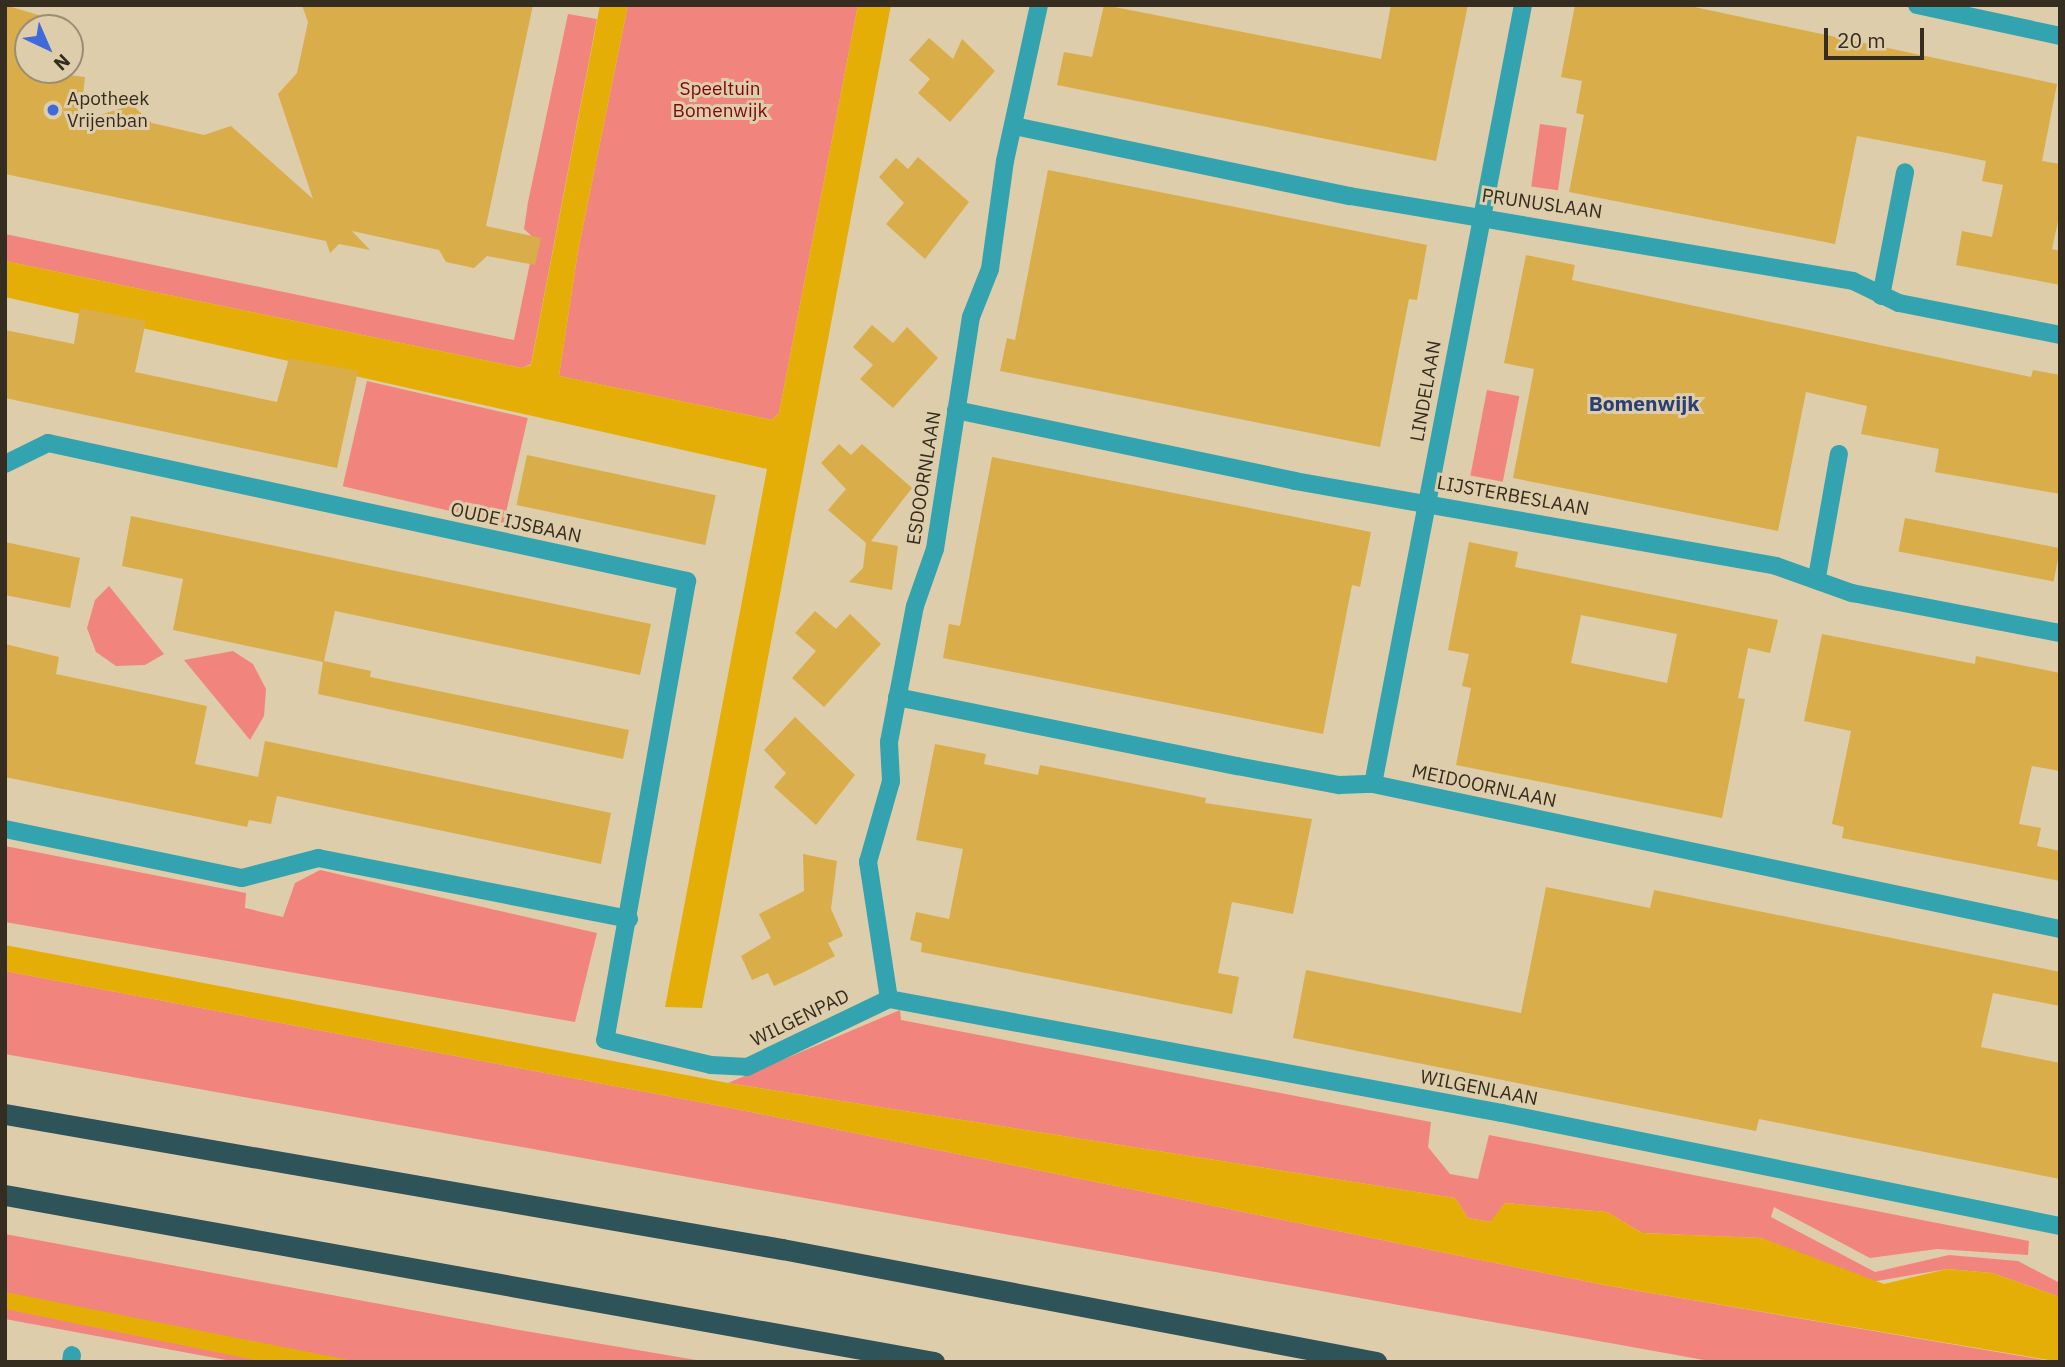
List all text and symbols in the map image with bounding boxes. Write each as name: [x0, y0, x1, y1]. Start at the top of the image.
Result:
north arrow: [14, 14, 84, 84]
scale bar: [1827, 14, 1927, 58]
text: 20 m: [1837, 26, 1886, 54]
text: N: [49, 49, 75, 76]
park label: Speeltuin Bomenwijk: [673, 78, 767, 122]
place label: Apotheek Vrijenban: [67, 88, 149, 132]
marker: Apotheek Vrijenban: [45, 102, 61, 118]
street label: PRUNUSLAAN: [1480, 184, 1604, 224]
street label: LINDELAAN: [1406, 339, 1446, 443]
district label: Bomenwijk: [1589, 390, 1699, 416]
street label: ESDOORNLAAN: [902, 409, 946, 547]
street label: LIJSTERBESLAAN: [1435, 471, 1591, 521]
street label: OUDE IJSBAAN: [448, 498, 584, 548]
street label: MEIDOORNLAAN: [1410, 760, 1558, 812]
street label: WILGENPAD: [747, 984, 853, 1052]
street label: WILGENLAAN: [1418, 1065, 1540, 1111]

